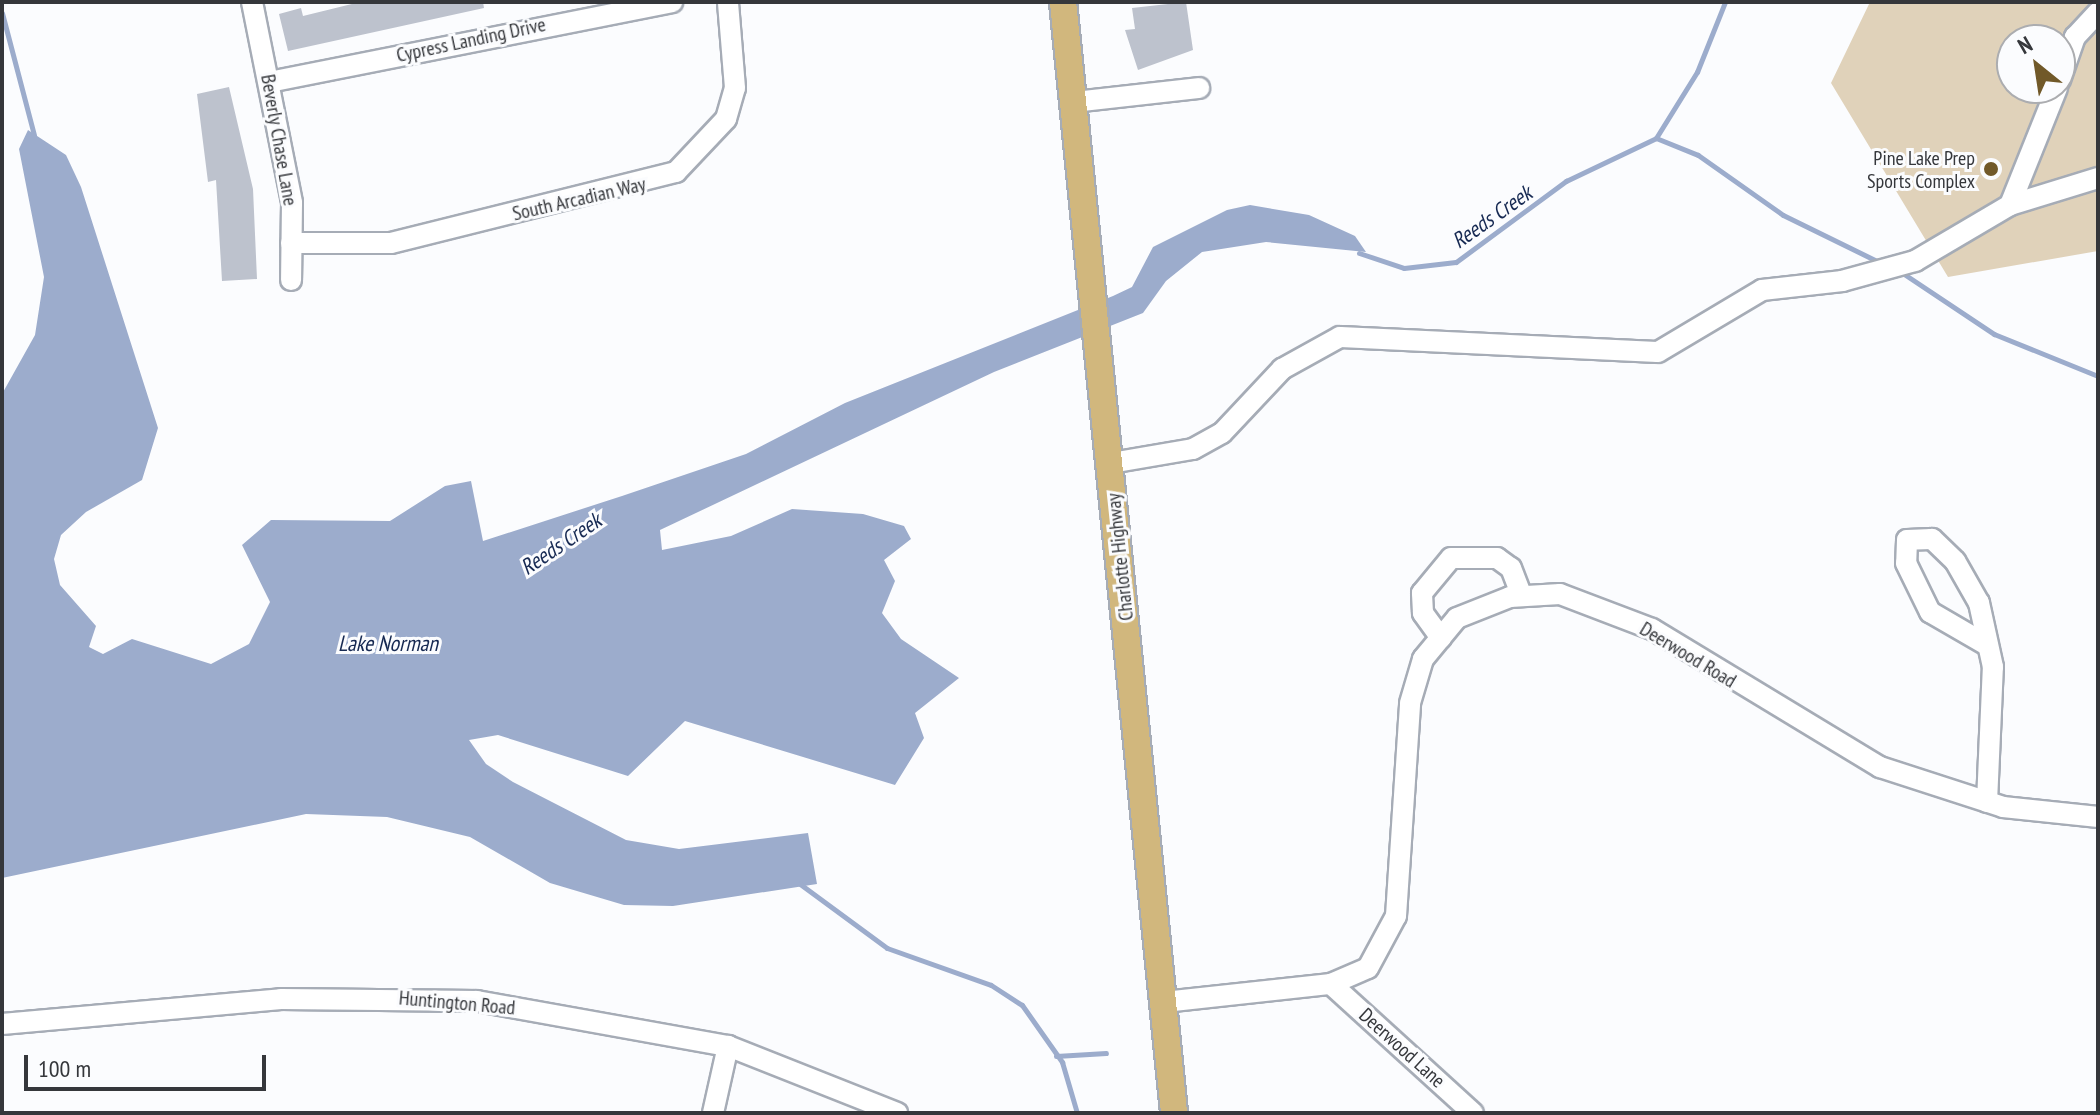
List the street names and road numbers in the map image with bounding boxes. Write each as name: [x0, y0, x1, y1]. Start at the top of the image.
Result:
street label: Cypress Landing Drive: [394, 12, 548, 68]
street label: Beverly Chase Lane: [256, 72, 302, 208]
street label: South Arcadian Way: [510, 172, 648, 226]
street label: Charlotte Highway: [1101, 492, 1139, 622]
street label: Deerwood Road: [1635, 617, 1741, 693]
street label: Huntington Road: [398, 986, 516, 1020]
street label: Deerwood Lane: [1354, 1003, 1450, 1093]

